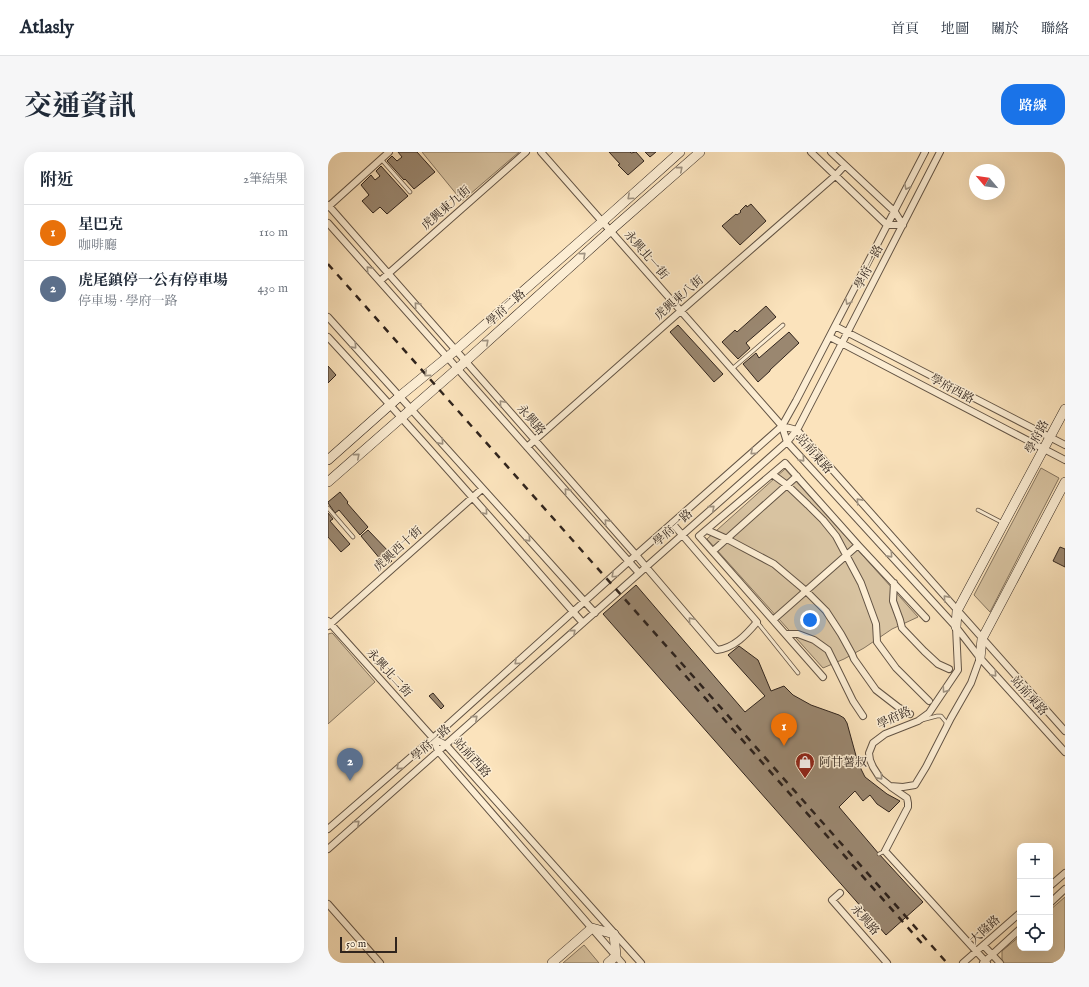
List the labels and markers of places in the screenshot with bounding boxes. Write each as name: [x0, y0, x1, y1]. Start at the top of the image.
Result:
pin: 1: [771, 713, 797, 746]
pin: 2: [337, 748, 363, 781]
shop icon: 阿甘薯叔: [794, 751, 816, 779]
place label: 阿甘薯叔: [819, 755, 867, 770]

